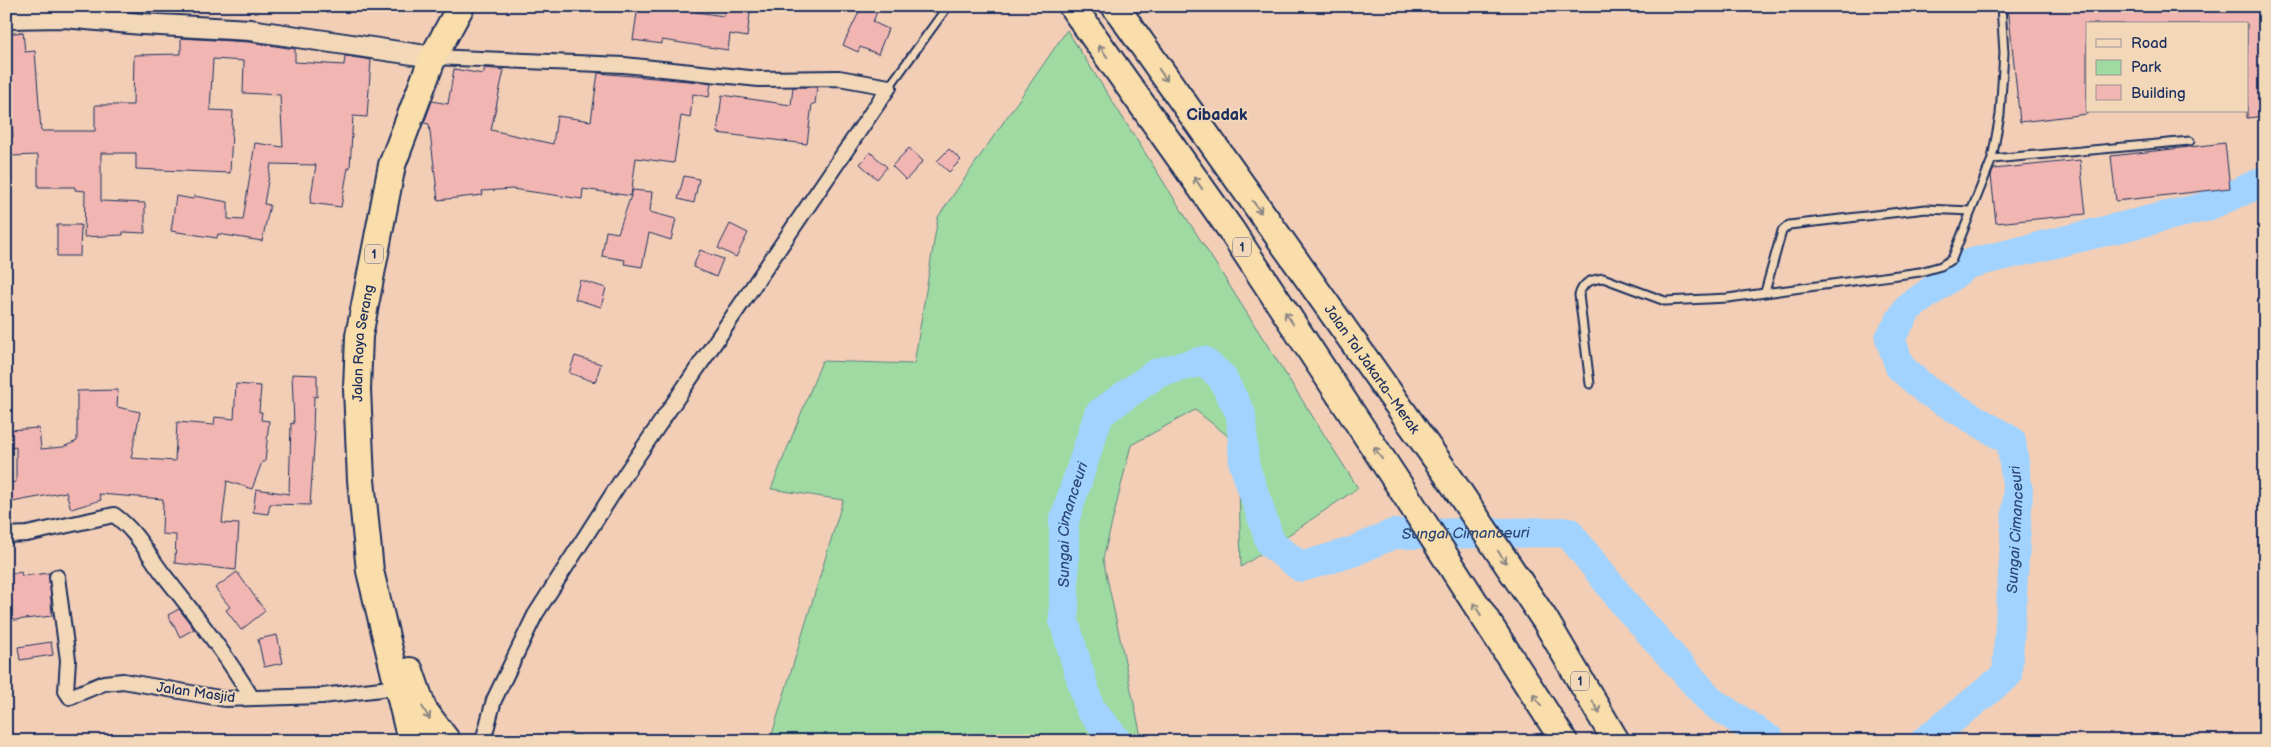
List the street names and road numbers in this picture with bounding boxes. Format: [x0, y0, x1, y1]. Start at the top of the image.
road number: 1 [1233, 238, 1251, 256]
road number: 1 [365, 244, 383, 264]
street label: Jalan Raya Serang [349, 283, 378, 402]
street label: Jalan Tol Jakarta–Merak [1320, 302, 1423, 437]
road number: 1 [1571, 671, 1589, 690]
street label: Jalan Masjid [156, 679, 236, 706]

